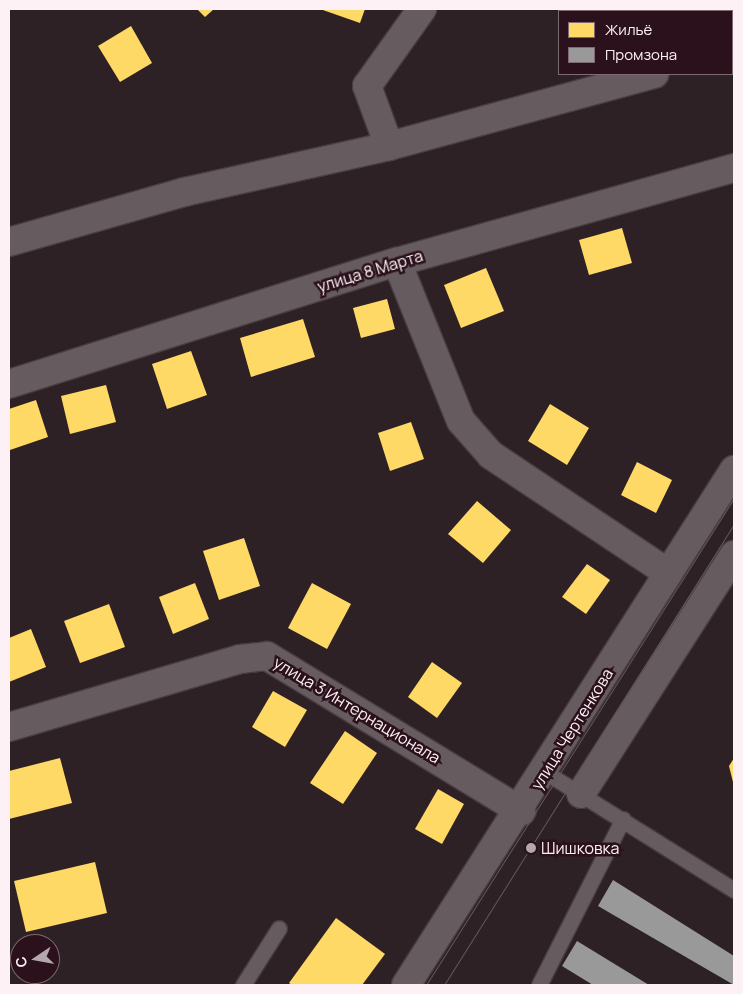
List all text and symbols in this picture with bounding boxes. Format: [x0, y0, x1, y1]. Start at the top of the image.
legend [558, 10, 733, 75]
text: Жильё [605, 19, 652, 40]
text: Промзона [605, 44, 677, 65]
street label: улица 8 Марта [315, 246, 425, 296]
street label: улица 3 Интернационала [270, 653, 444, 767]
street label: улица Чертенкова [527, 665, 617, 793]
place label: Шишковка [541, 838, 619, 858]
marker: Шишковка [525, 842, 537, 854]
north arrow [10, 934, 60, 984]
text: С [10, 955, 31, 969]

